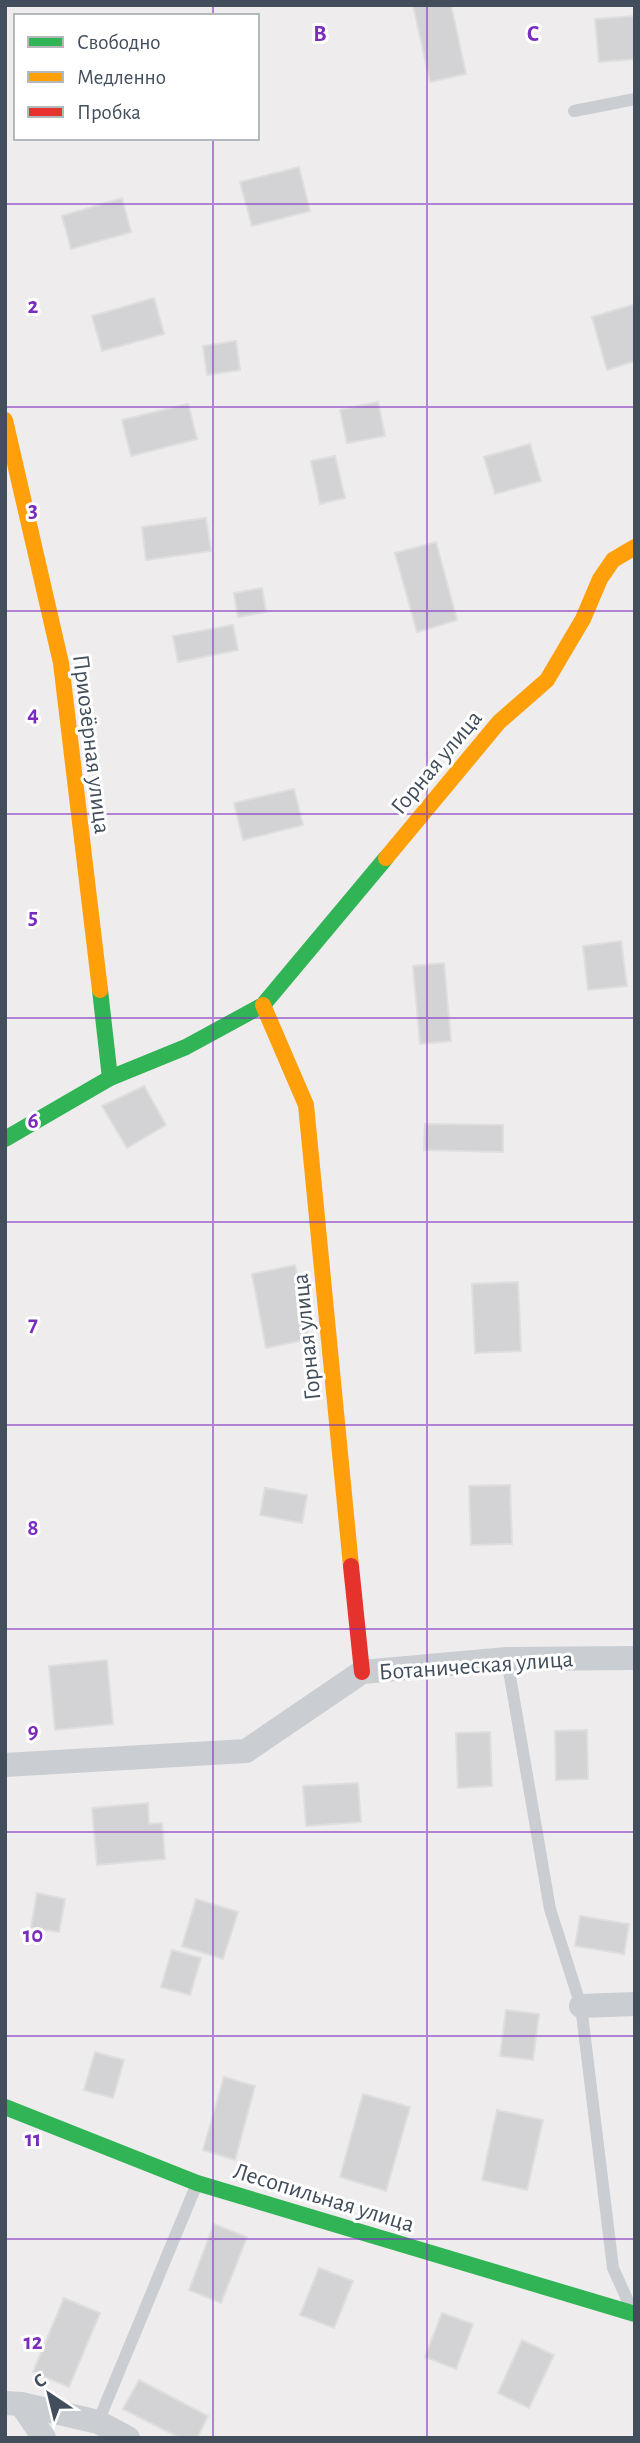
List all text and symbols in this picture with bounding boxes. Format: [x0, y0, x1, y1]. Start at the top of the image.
legend [14, 14, 259, 140]
text: B [313, 23, 327, 46]
text: C [527, 23, 539, 46]
text: Свободно [77, 32, 161, 53]
text: Медленно [77, 67, 166, 88]
text: Пробка [77, 102, 141, 123]
text: 2 [28, 295, 39, 318]
text: 3 [28, 499, 38, 522]
street label: Приозёрная улица [68, 653, 114, 835]
text: 4 [27, 703, 39, 726]
street label: Горная улица [387, 706, 487, 819]
text: 5 [28, 906, 38, 929]
text: 6 [27, 1110, 39, 1133]
street label: Горная улица [288, 1272, 326, 1402]
text: 7 [28, 1313, 38, 1336]
text: 8 [27, 1517, 39, 1540]
street label: Ботаническая улица [378, 1647, 574, 1685]
text: 9 [27, 1720, 39, 1743]
text: 10 [23, 1924, 43, 1947]
text: 11 [25, 2128, 41, 2151]
street label: Лесопильная улица [230, 2159, 417, 2237]
text: 12 [23, 2331, 43, 2354]
north arrow [14, 2359, 84, 2429]
text: С [30, 2371, 50, 2392]

